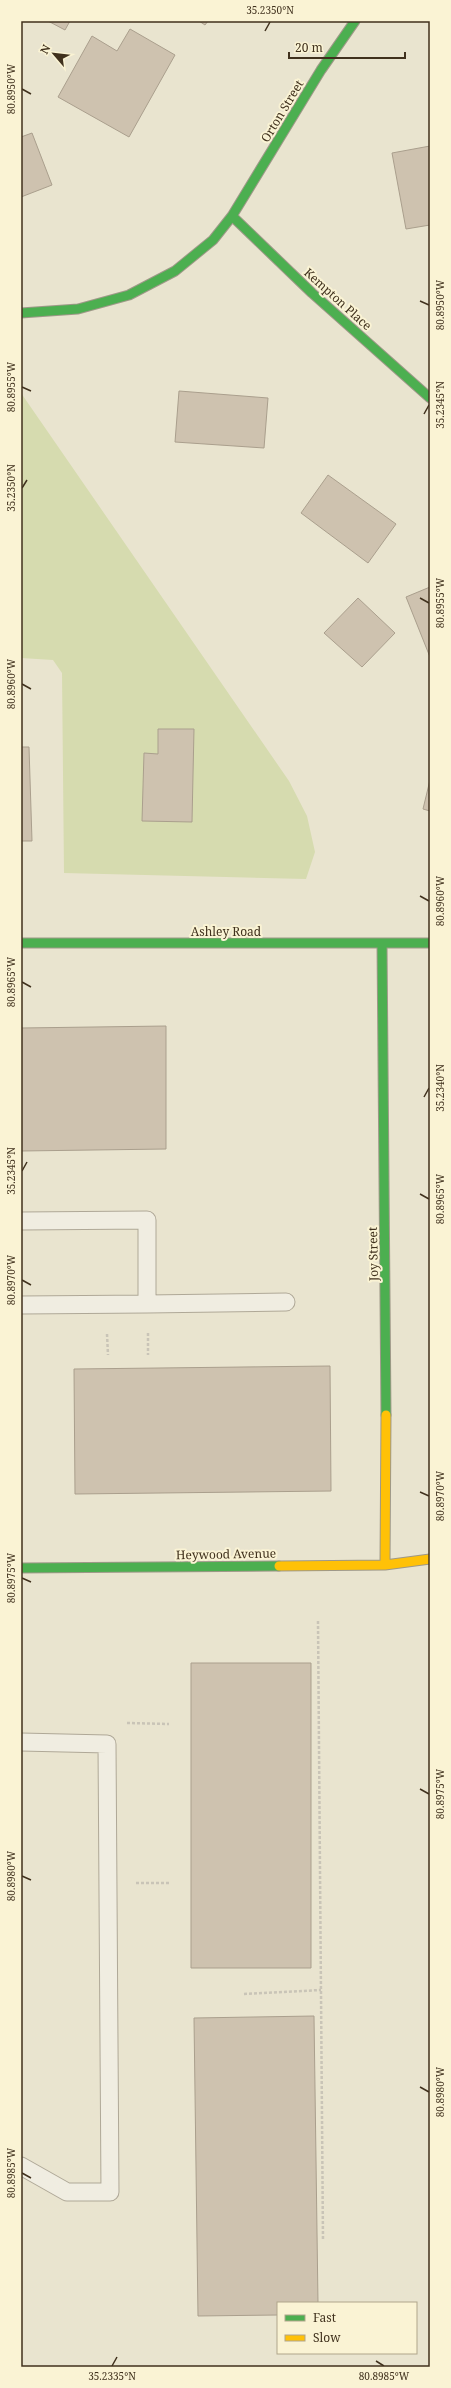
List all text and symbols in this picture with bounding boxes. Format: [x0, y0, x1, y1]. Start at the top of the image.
text: 35.2350°N [246, 3, 294, 17]
north arrow [34, 34, 74, 74]
scale bar [289, 34, 405, 60]
text: 20 m [295, 39, 323, 56]
text: N [36, 41, 54, 56]
text: 80.8950°W [4, 63, 18, 114]
street label: Orton Street [257, 77, 307, 145]
street label: Kempton Place [301, 264, 375, 334]
text: 80.8950°W [433, 279, 447, 330]
text: 80.8955°W [4, 361, 18, 412]
text: 35.2345°N [433, 381, 447, 429]
text: 35.2350°N [4, 464, 18, 512]
text: 80.8955°W [433, 577, 447, 628]
text: 80.8960°W [4, 658, 18, 709]
text: 80.8960°W [433, 875, 447, 926]
street label: Ashley Road [191, 923, 262, 940]
text: 80.8965°W [4, 956, 18, 1007]
text: 35.2340°N [433, 1064, 447, 1112]
text: 35.2345°N [4, 1147, 18, 1195]
text: 80.8965°W [433, 1173, 447, 1224]
street label: Joy Street [364, 1227, 382, 1282]
text: 80.8970°W [4, 1254, 18, 1305]
text: 80.8970°W [433, 1470, 447, 1521]
street label: Heywood Avenue [176, 1545, 276, 1563]
text: 80.8975°W [4, 1552, 18, 1603]
text: 80.8975°W [433, 1768, 447, 1819]
text: 80.8980°W [4, 1850, 18, 1901]
text: 80.8980°W [433, 2066, 447, 2117]
text: 80.8985°W [4, 2147, 18, 2198]
legend [277, 2302, 417, 2354]
text: Fast [313, 2309, 336, 2326]
text: Slow [313, 2329, 341, 2346]
text: 35.2335°N [88, 2369, 136, 2383]
text: 80.8985°W [359, 2369, 410, 2383]

